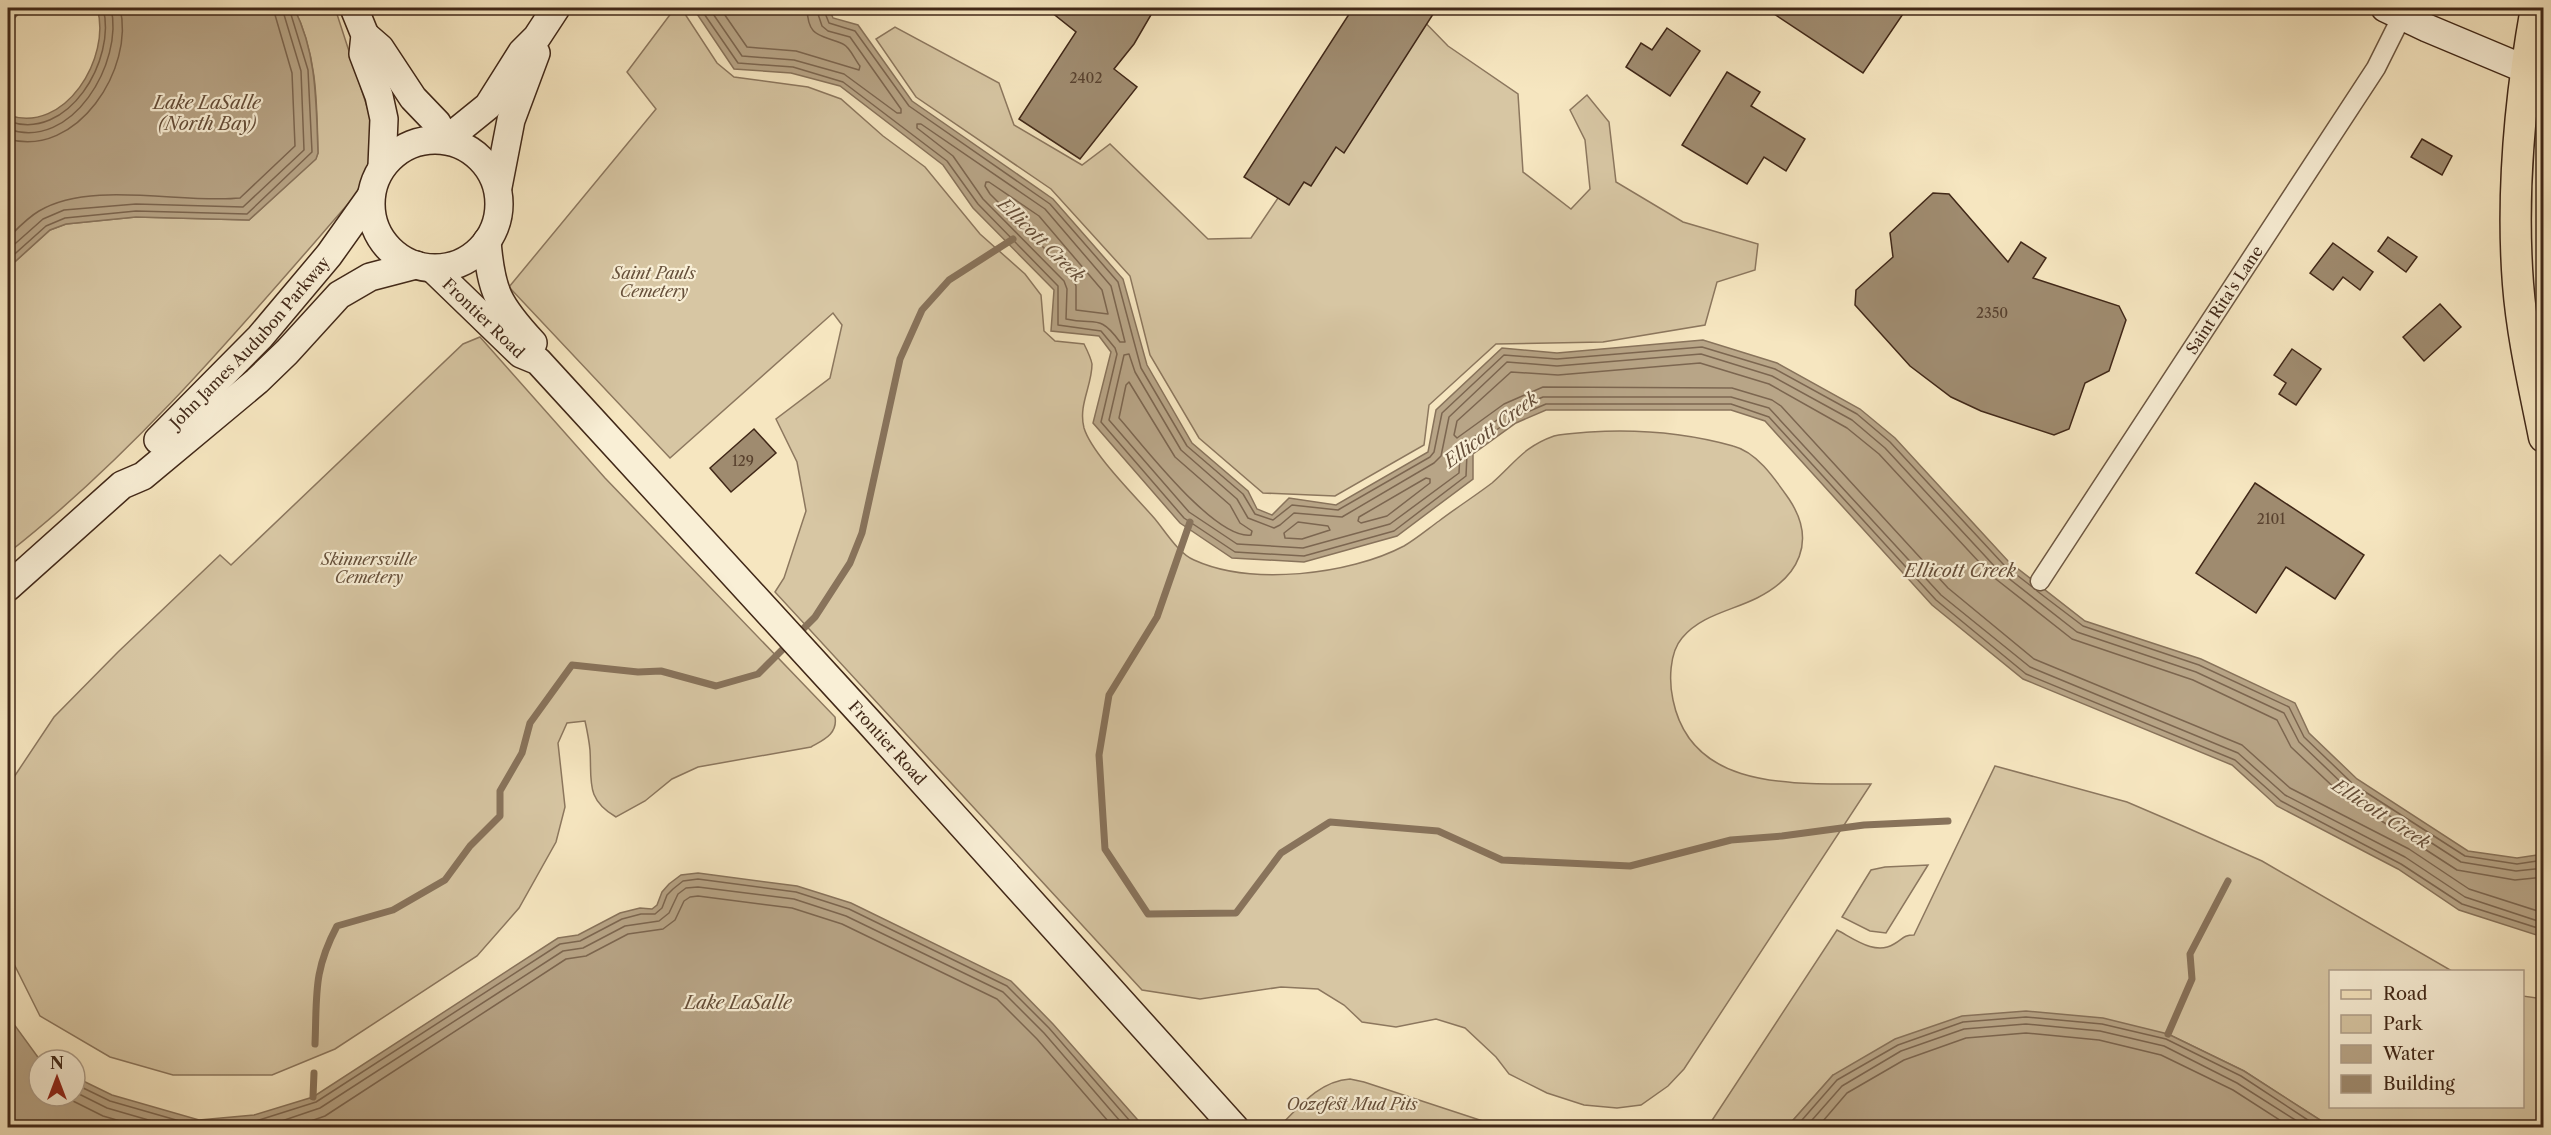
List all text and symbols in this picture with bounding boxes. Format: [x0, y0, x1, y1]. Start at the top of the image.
house number: 2402 [1069, 69, 1103, 87]
water label: Lake LaSalle (North Bay) [151, 92, 262, 135]
water label: Ellicott Creek [992, 192, 1089, 287]
street label: Saint Rita's Lane [2181, 242, 2267, 358]
street label: John James Audubon Parkway [163, 251, 334, 435]
park label: Saint Pauls Cemetery [611, 263, 696, 301]
street label: Frontier Road [438, 274, 529, 362]
house number: 2350 [1976, 304, 2008, 322]
water label: Ellicott Creek [1438, 387, 1543, 474]
house number: 129 [732, 452, 754, 470]
house number: 2101 [2257, 510, 2285, 528]
park label: Skinnersville Cemetery [320, 549, 418, 587]
water label: Ellicott Creek [1902, 560, 2017, 582]
street label: Frontier Road [844, 697, 931, 789]
water label: Ellicott Creek [2326, 773, 2435, 854]
legend [2329, 970, 2524, 1108]
text: Road [2383, 983, 2428, 1005]
water label: Lake LaSalle [682, 992, 793, 1014]
text: Park [2383, 1013, 2424, 1035]
text: Water [2382, 1043, 2435, 1065]
north arrow [27, 1048, 87, 1108]
text: N [50, 1053, 64, 1073]
text: Building [2383, 1073, 2455, 1095]
park label: Oozefest Mud Pits [1286, 1094, 1418, 1114]

